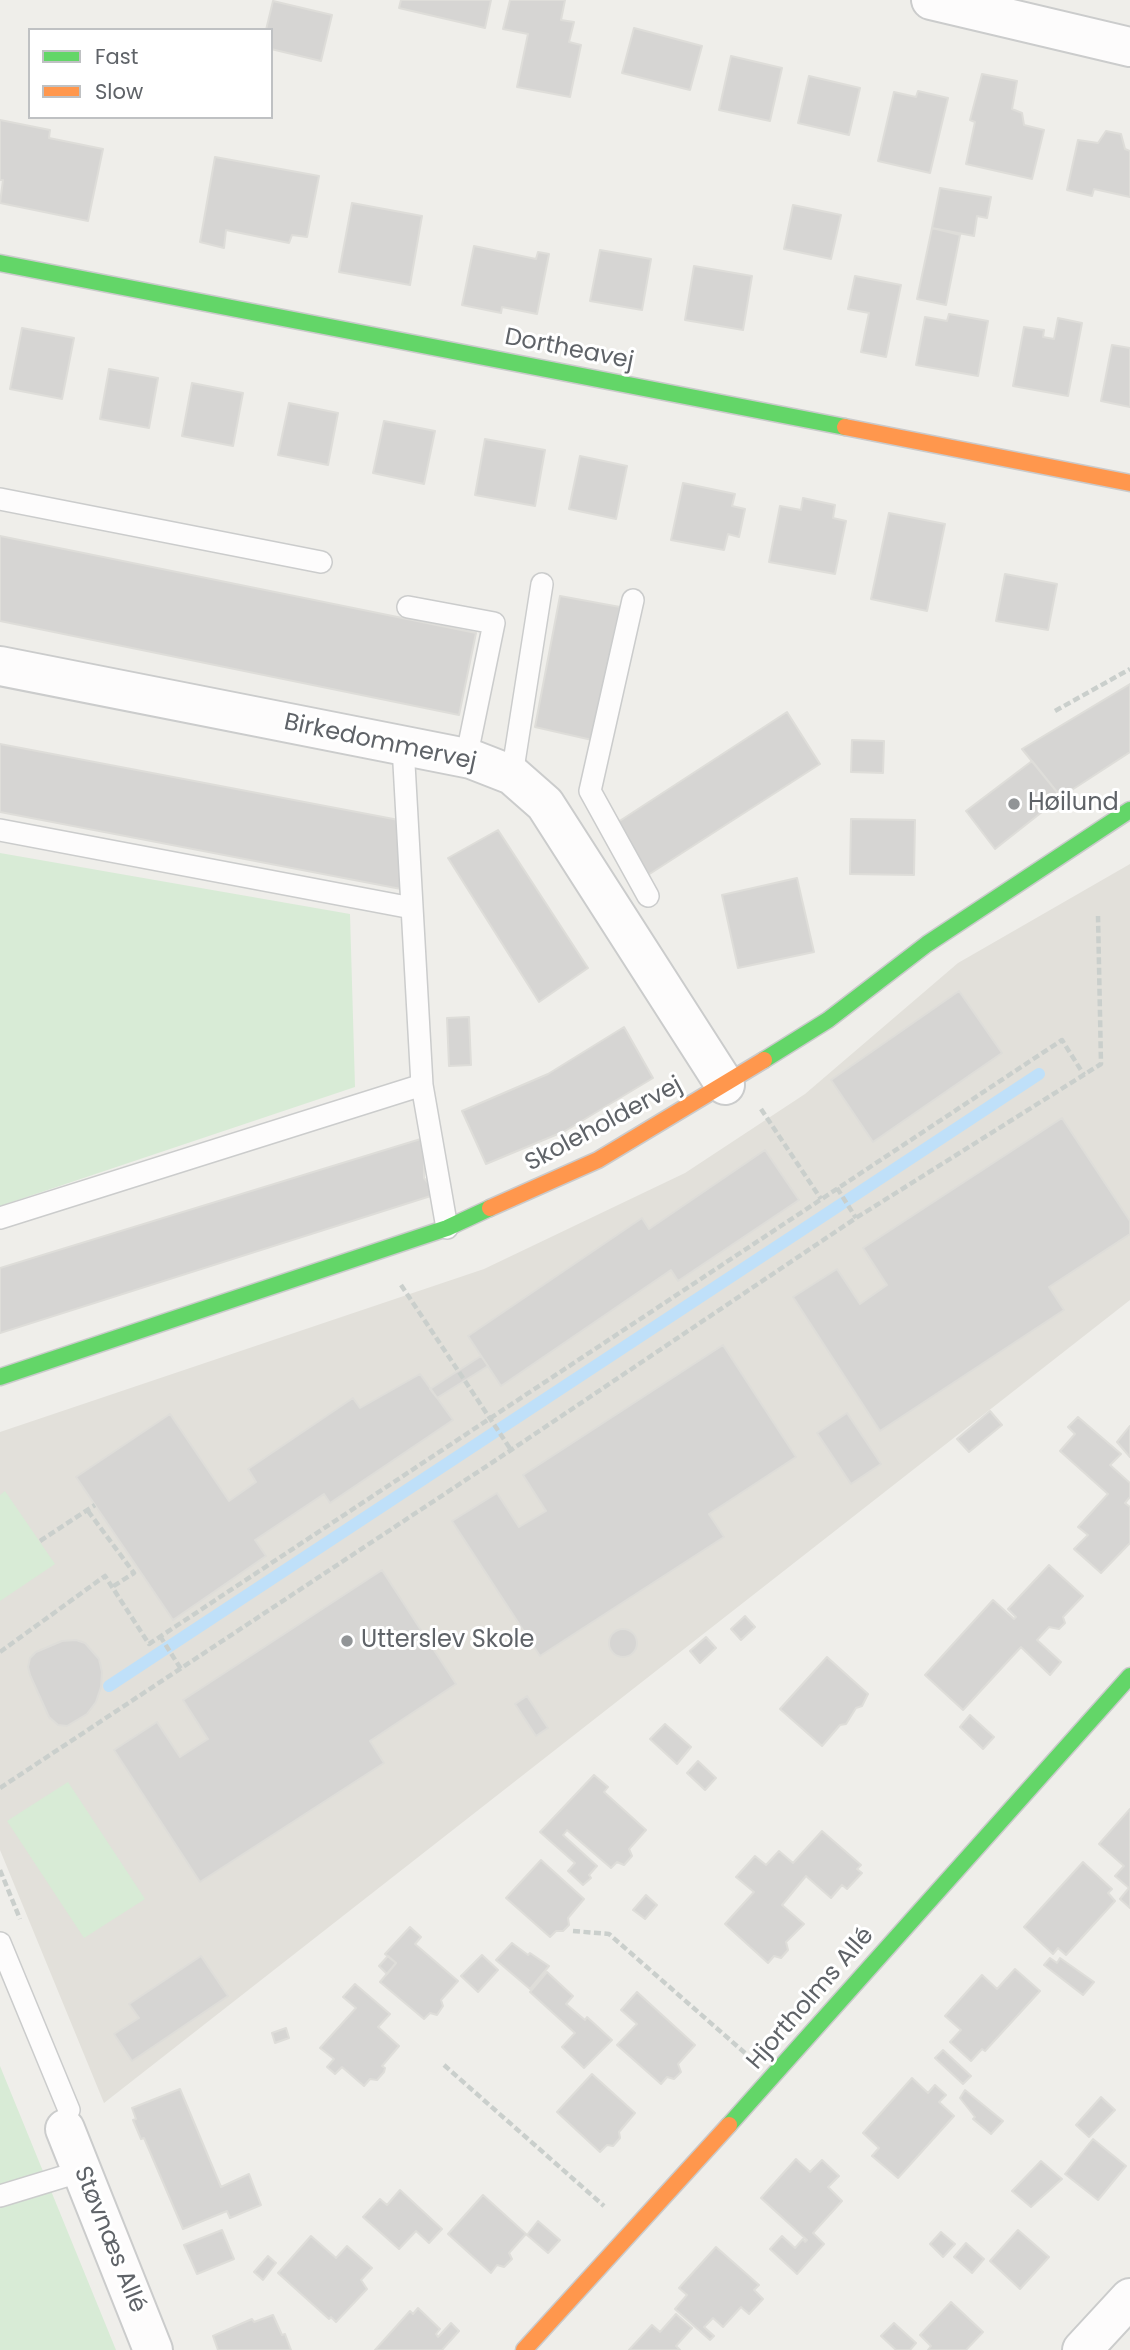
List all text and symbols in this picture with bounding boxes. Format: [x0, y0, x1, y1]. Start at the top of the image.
legend [28, 28, 273, 119]
text: Fast [95, 42, 138, 71]
text: Slow [95, 77, 143, 106]
street label: Dortheavej [502, 323, 636, 377]
street label: Birkedommervej [281, 709, 479, 777]
place label: Høilund [1028, 790, 1119, 818]
marker: Høilund [1006, 796, 1022, 812]
street label: Skoleholdervej [521, 1072, 687, 1178]
place label: Utterslev Skole [361, 1627, 534, 1655]
marker: Utterslev Skole [339, 1633, 355, 1649]
street label: Hjortholms Allé [741, 1922, 881, 2076]
street label: Støvnæs Allé [67, 2163, 151, 2317]

